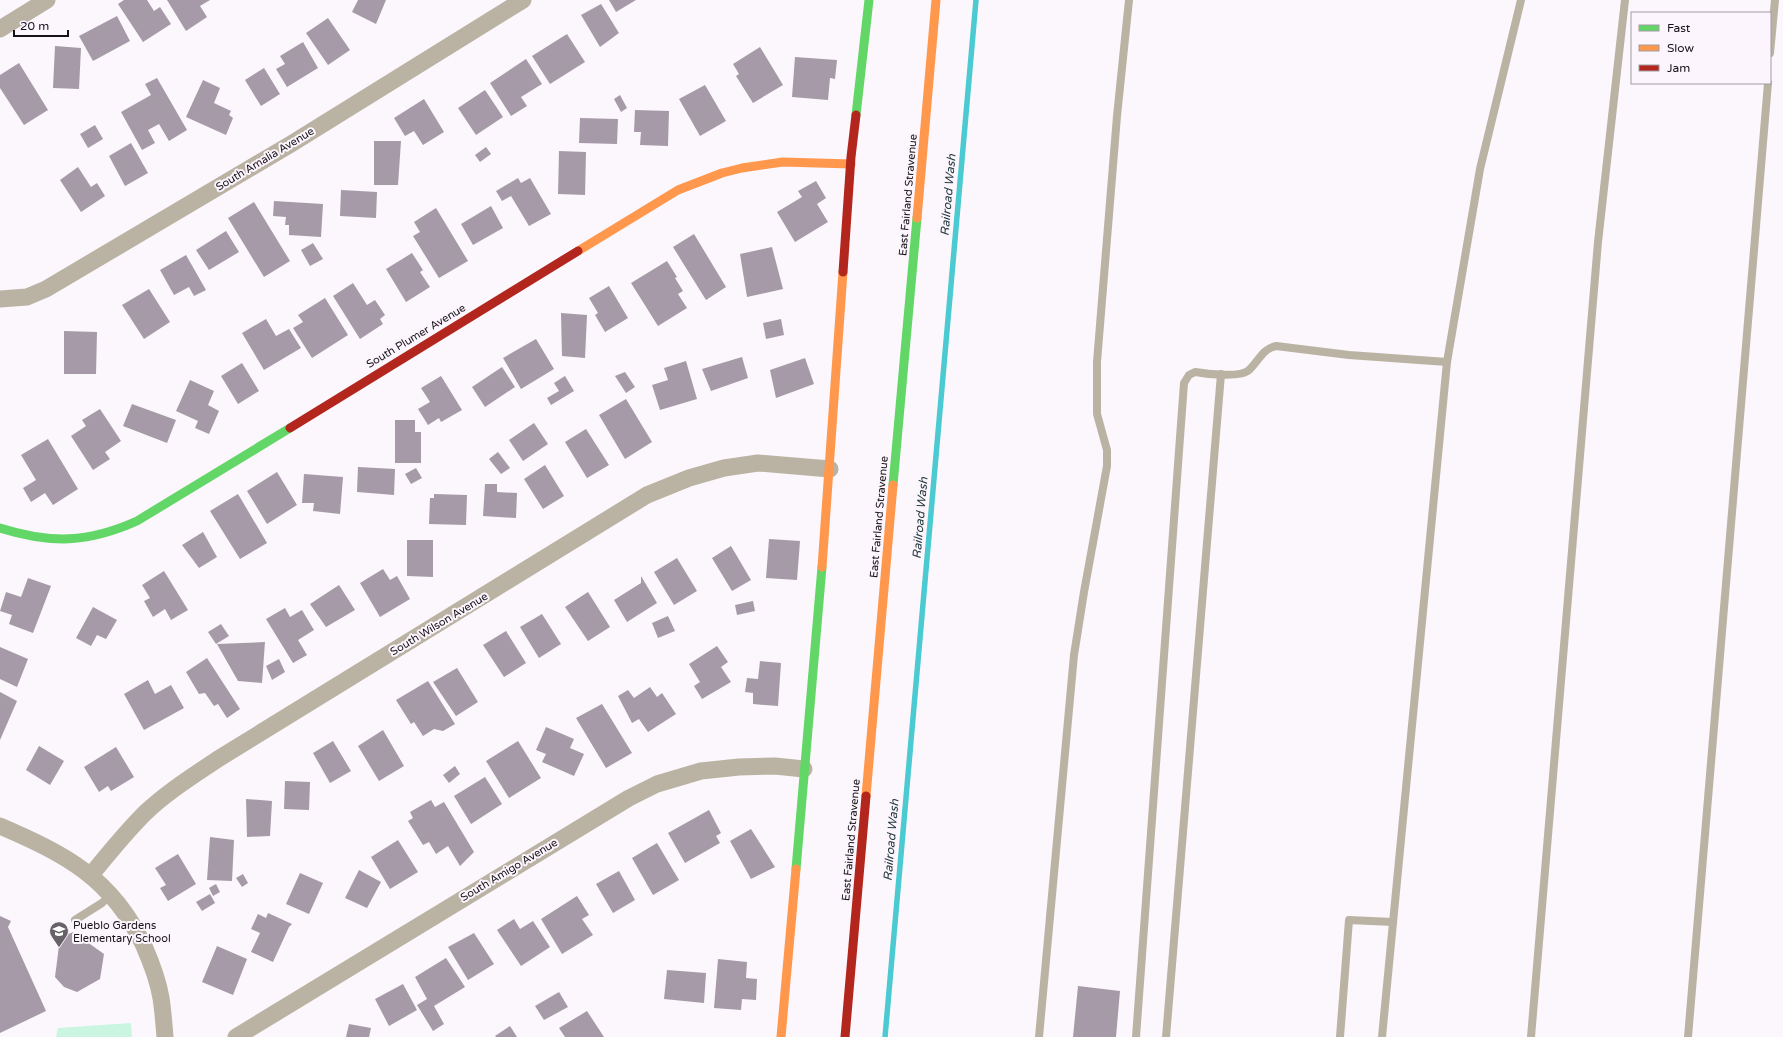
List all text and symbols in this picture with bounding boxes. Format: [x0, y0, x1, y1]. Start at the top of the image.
scale bar [14, 12, 68, 38]
legend [1631, 12, 1771, 84]
text: 20 m [20, 19, 49, 33]
text: Fast [1667, 21, 1691, 35]
text: Slow [1667, 41, 1694, 55]
text: Jam [1667, 61, 1690, 75]
street label: South Amalia Avenue [214, 125, 316, 193]
street label: East Fairland Stravenue [896, 133, 920, 257]
water label: Railroad Wash [937, 153, 959, 236]
street label: South Plumer Avenue [364, 301, 468, 371]
street label: East Fairland Stravenue [867, 455, 891, 579]
water label: Railroad Wash [909, 476, 931, 559]
street label: South Wilson Avenue [388, 590, 490, 658]
street label: East Fairland Stravenue [839, 778, 863, 902]
water label: Railroad Wash [880, 798, 902, 881]
street label: South Amigo Avenue [458, 836, 560, 904]
place label: Pueblo Gardens Elementary School [73, 919, 171, 945]
school or university icon: Pueblo Gardens Elementary School [48, 920, 70, 948]

